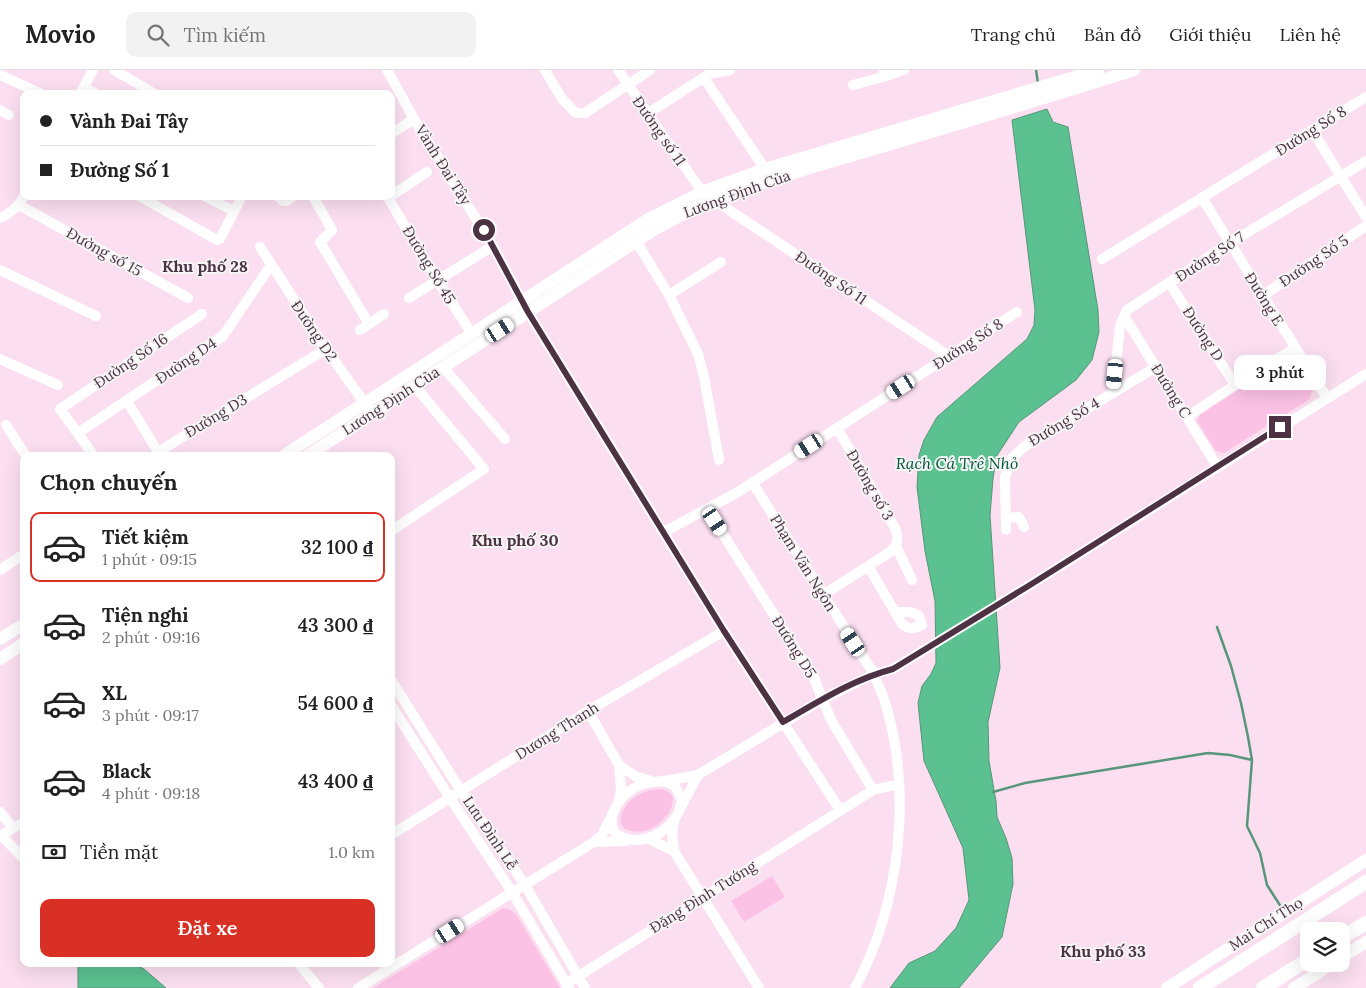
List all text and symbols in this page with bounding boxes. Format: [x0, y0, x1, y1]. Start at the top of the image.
search box [126, 12, 476, 57]
text: Movio [25, 19, 96, 50]
icon: search [144, 21, 172, 49]
text: Tìm kiếm [184, 23, 266, 47]
text: Trang chủ [971, 23, 1056, 46]
text: Bản đồ [1084, 23, 1141, 46]
text: Giới thiệu [1169, 23, 1252, 46]
text: Liên hệ [1280, 23, 1341, 46]
street label: Đường số 11 [628, 92, 690, 169]
street label: Đường Số 8 [1272, 101, 1350, 160]
text: Vành Đai Tây [70, 109, 188, 133]
street label: Vành Đai Tây [411, 120, 476, 208]
text: Đường Số 1 [70, 158, 169, 182]
street label: Lương Định Của [681, 165, 793, 222]
route start [473, 219, 495, 241]
street label: Đường Số 45 [399, 222, 460, 307]
street label: Đường số 15 [63, 223, 145, 280]
street label: Đường Số 7 [1172, 227, 1248, 286]
street label: Đường Số 5 [1275, 230, 1352, 291]
street label: Đường Số 11 [792, 247, 871, 309]
district label: Khu phố 28 [162, 256, 248, 276]
street label: Đường E [1241, 268, 1288, 329]
street label: Đường D2 [287, 297, 342, 365]
street label: Đường D [1179, 303, 1228, 365]
street label: Đường Số 8 [929, 314, 1006, 373]
car [483, 316, 516, 344]
street label: Đường Số 16 [90, 329, 172, 392]
street label: Đường D4 [152, 333, 220, 388]
callout: 3 phút [1234, 354, 1326, 390]
car [1105, 358, 1124, 390]
street label: Đường C [1147, 360, 1196, 422]
street label: Lương Định Của [338, 362, 443, 439]
text: 3 phút [1256, 362, 1304, 382]
car [884, 373, 917, 401]
street label: Đường D3 [181, 389, 251, 442]
street label: Đường Số 4 [1025, 393, 1103, 450]
route end [1269, 416, 1291, 438]
car [792, 432, 825, 460]
street label: Đường số 3 [843, 446, 898, 523]
water label: Rạch Cá Trê Nhỏ [896, 453, 1018, 473]
text: Chọn chuyến [40, 468, 177, 496]
car [700, 504, 729, 538]
street label: Phạm Văn Ngôn [766, 511, 841, 615]
icon: car [42, 525, 87, 570]
text: Tiết kiệm [102, 525, 189, 549]
district label: Khu phố 30 [471, 530, 559, 550]
text: 32 100 ₫ [301, 535, 373, 559]
text: 1 phút · 09:15 [102, 549, 197, 569]
icon: car [42, 603, 87, 648]
text: Tiện nghi [102, 603, 188, 627]
street label: Đường D5 [768, 612, 821, 681]
text: 43 300 ₫ [298, 613, 373, 637]
car [838, 625, 867, 659]
text: 2 phút · 09:16 [102, 627, 200, 647]
icon: car [42, 681, 87, 726]
text: XL [102, 681, 127, 705]
text: 54 600 ₫ [298, 691, 373, 715]
street label: Dương Thanh [512, 697, 602, 764]
text: 3 phút · 09:17 [102, 705, 199, 725]
icon: car [42, 759, 87, 804]
text: Black [102, 759, 151, 783]
text: 43 400 ₫ [298, 769, 373, 793]
text: 4 phút · 09:18 [102, 783, 200, 803]
street label: Lưu Đình Lễ [459, 792, 522, 873]
icon: cash [40, 838, 68, 866]
text: Tiền mặt [80, 840, 158, 864]
text: 1.0 km [328, 842, 375, 862]
street label: Đặng Đình Tướng [646, 856, 760, 937]
street label: Mai Chí Thọ [1225, 892, 1307, 955]
button: Đặt xe [40, 899, 375, 957]
car [433, 917, 466, 945]
map controls [1300, 922, 1350, 972]
button: layers [1300, 922, 1350, 972]
district label: Khu phố 33 [1060, 941, 1146, 961]

